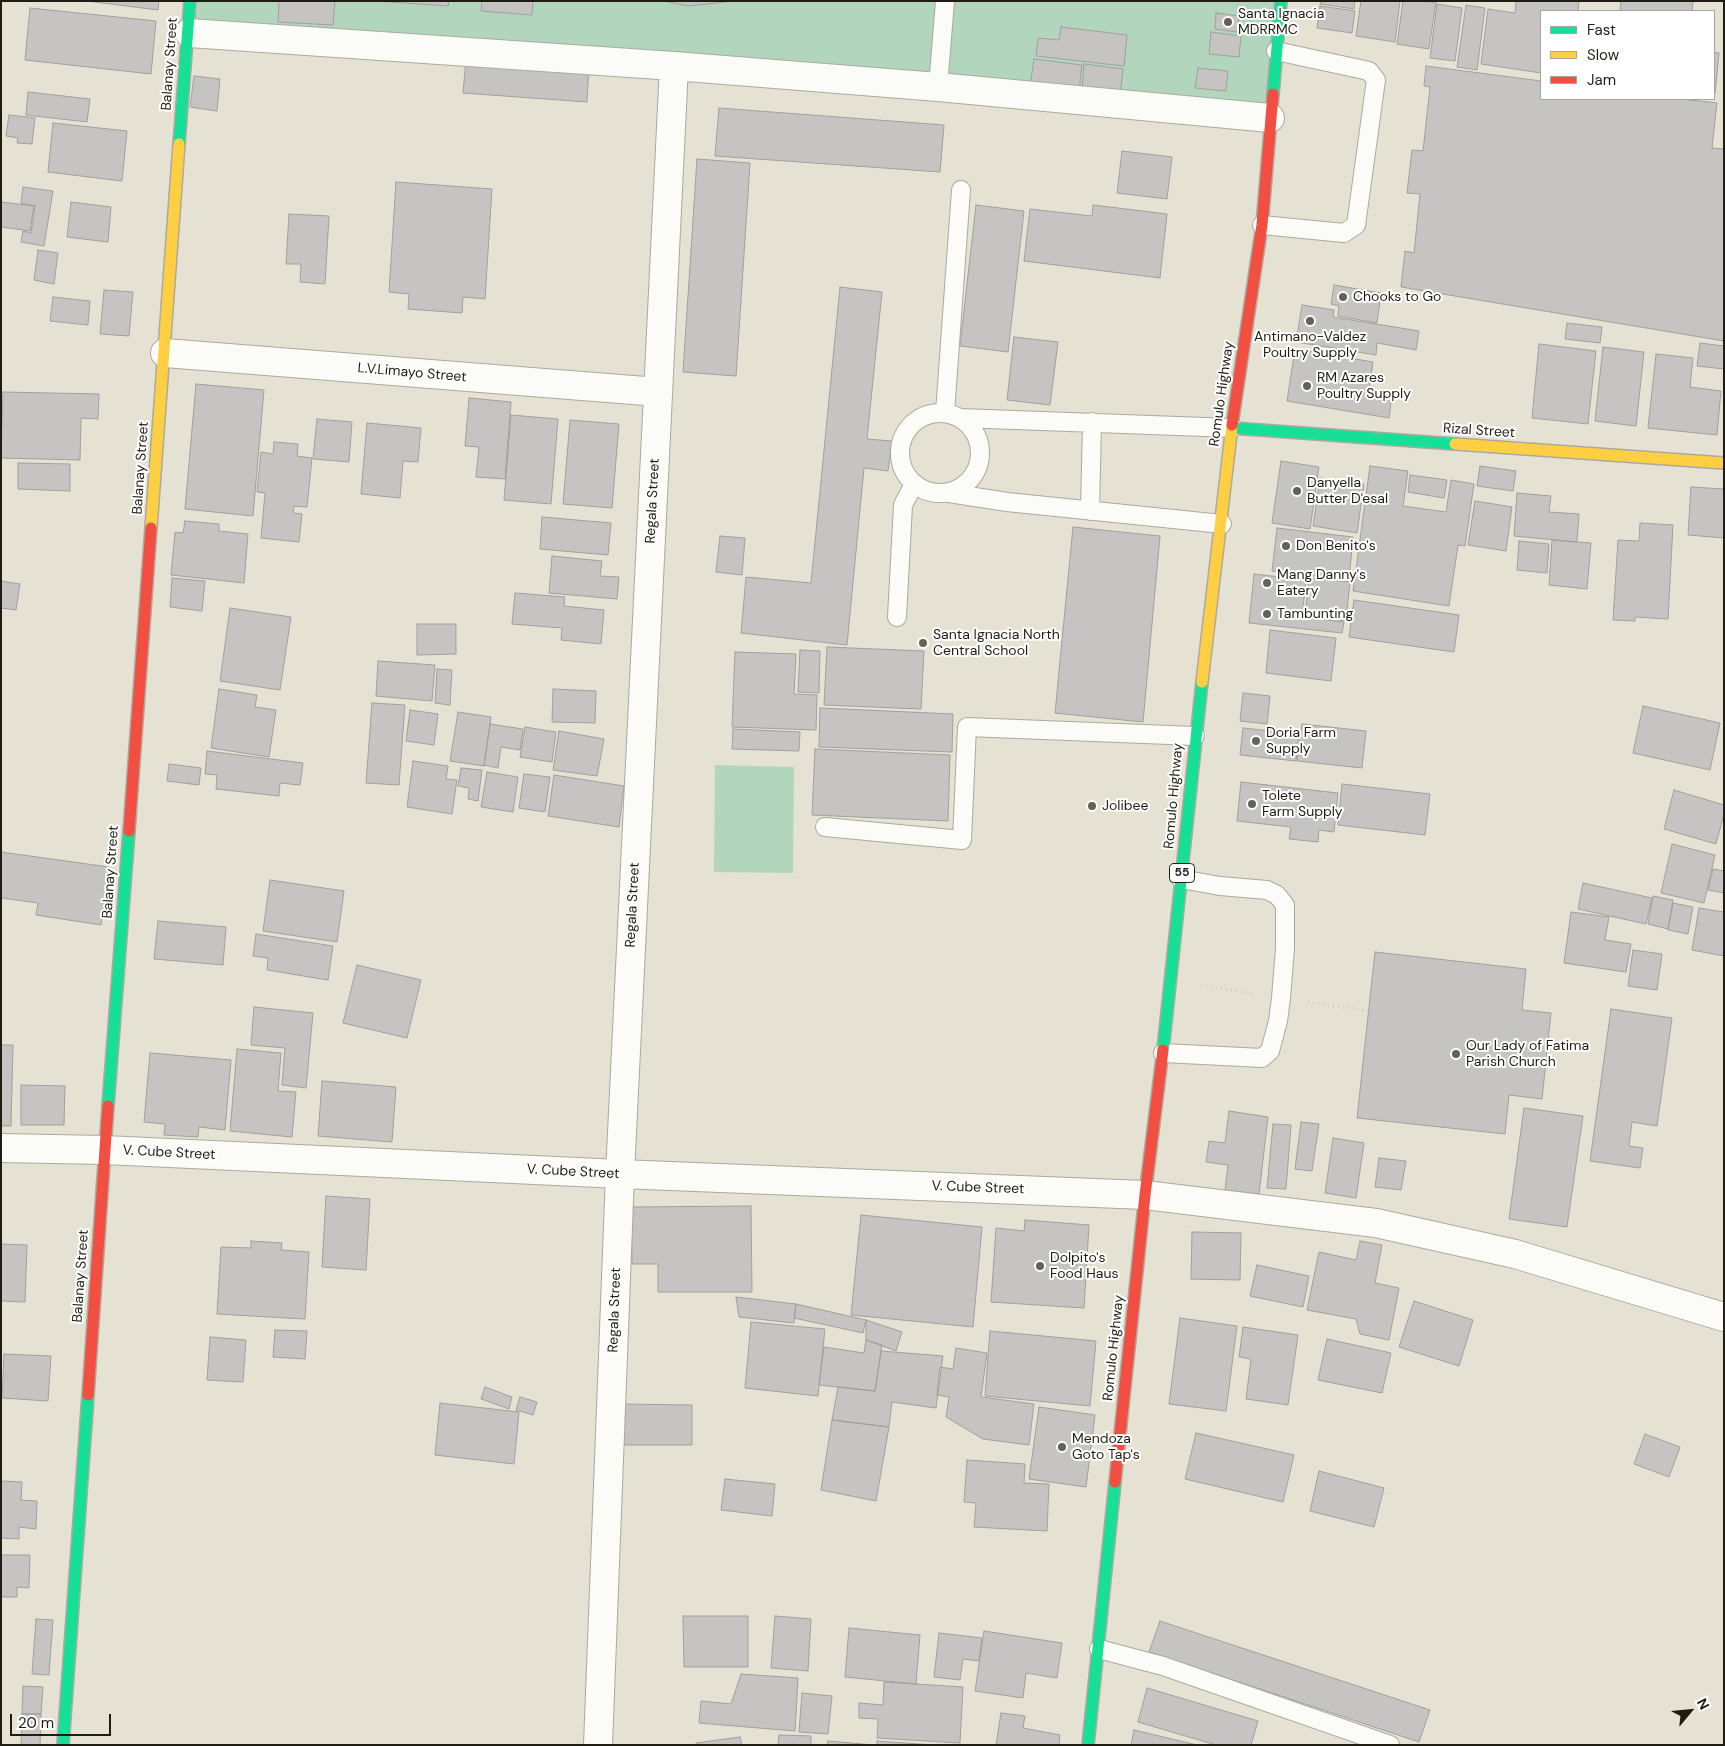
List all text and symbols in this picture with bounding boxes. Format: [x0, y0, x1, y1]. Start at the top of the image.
place label: Santa Ignacia MDRRMC [1238, 6, 1324, 38]
legend [1540, 10, 1715, 100]
marker: Santa Ignacia MDRRMC [1222, 16, 1234, 28]
street label: Balanay Street [158, 17, 182, 111]
text: Fast [1587, 20, 1616, 40]
text: Slow [1587, 45, 1619, 65]
text: Jam [1587, 70, 1616, 90]
place label: Chooks to Go [1353, 289, 1441, 305]
marker: Chooks to Go [1337, 291, 1349, 303]
marker: Antimano-Valdez Poultry Supply [1304, 315, 1316, 327]
place label: Antimano-Valdez Poultry Supply [1254, 329, 1366, 362]
street label: Romulo Highway [1206, 340, 1238, 448]
street label: L.V.Limayo Street [357, 360, 467, 386]
place label: RM Azares Poultry Supply [1317, 370, 1411, 402]
marker: RM Azares Poultry Supply [1301, 380, 1313, 392]
street label: Rizal Street [1442, 420, 1516, 442]
street label: Balanay Street [129, 421, 153, 515]
street label: Regala Street [642, 458, 664, 544]
place label: Danyella Butter D'esal [1307, 475, 1388, 508]
marker: Danyella Butter D'esal [1291, 485, 1303, 497]
place label: Don Benito's [1296, 538, 1376, 554]
marker: Don Benito's [1280, 540, 1292, 552]
place label: Mang Danny's Eatery [1277, 567, 1366, 600]
marker: Mang Danny's Eatery [1261, 577, 1273, 589]
place label: Tambunting [1277, 606, 1353, 622]
marker: Tambunting [1261, 608, 1273, 620]
place label: Santa Ignacia North Central School [933, 627, 1060, 660]
marker: Santa Ignacia North Central School [917, 637, 929, 649]
place label: Doria Farm Supply [1266, 725, 1336, 758]
marker: Doria Farm Supply [1250, 735, 1262, 747]
street label: Romulo Highway [1161, 742, 1187, 850]
place label: Tolete Farm Supply [1262, 788, 1343, 820]
place label: Jolibee [1102, 798, 1148, 814]
marker: Tolete Farm Supply [1246, 798, 1258, 810]
marker: Jolibee [1086, 800, 1098, 812]
street label: Balanay Street [99, 825, 123, 919]
street label: Regala Street [622, 862, 644, 948]
road number: 55 [1170, 864, 1194, 882]
place label: Our Lady of Fatima Parish Church [1466, 1038, 1589, 1070]
marker: Our Lady of Fatima Parish Church [1450, 1048, 1462, 1060]
street label: V. Cube Street [122, 1142, 216, 1164]
street label: V. Cube Street [526, 1161, 620, 1183]
street label: V. Cube Street [931, 1178, 1025, 1198]
street label: Balanay Street [69, 1229, 93, 1323]
place label: Dolpito's Food Haus [1050, 1250, 1119, 1282]
marker: Dolpito's Food Haus [1034, 1260, 1046, 1272]
street label: Regala Street [605, 1267, 625, 1353]
street label: Romulo Highway [1100, 1294, 1128, 1402]
place label: Mendoza Goto Tap's [1072, 1431, 1140, 1464]
marker: Mendoza Goto Tap's [1056, 1441, 1068, 1453]
north arrow [1665, 1686, 1715, 1736]
text: N [1693, 1695, 1714, 1713]
scale bar [12, 1704, 114, 1736]
text: 20 m [18, 1713, 54, 1733]

